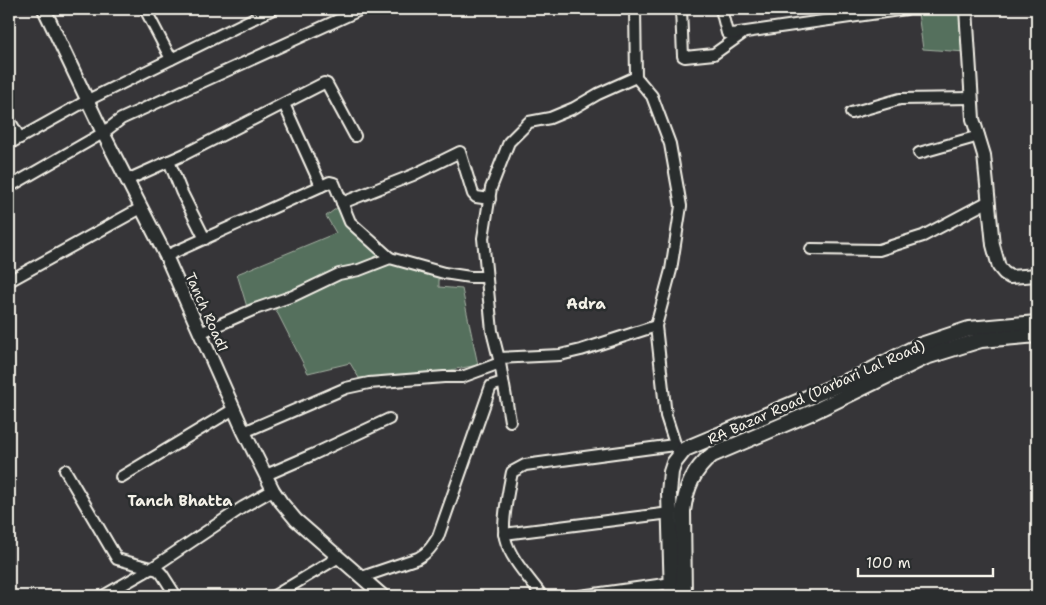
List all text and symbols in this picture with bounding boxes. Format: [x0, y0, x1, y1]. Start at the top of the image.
street label: Tanch Road1 [181, 269, 233, 355]
district label: Adra [566, 294, 606, 314]
street label: RA Bazar Road (Darbari Lal Road) [705, 336, 927, 448]
district label: Tanch Bhatta [128, 491, 233, 511]
scale bar [858, 545, 994, 577]
text: 100 m [866, 553, 911, 573]

